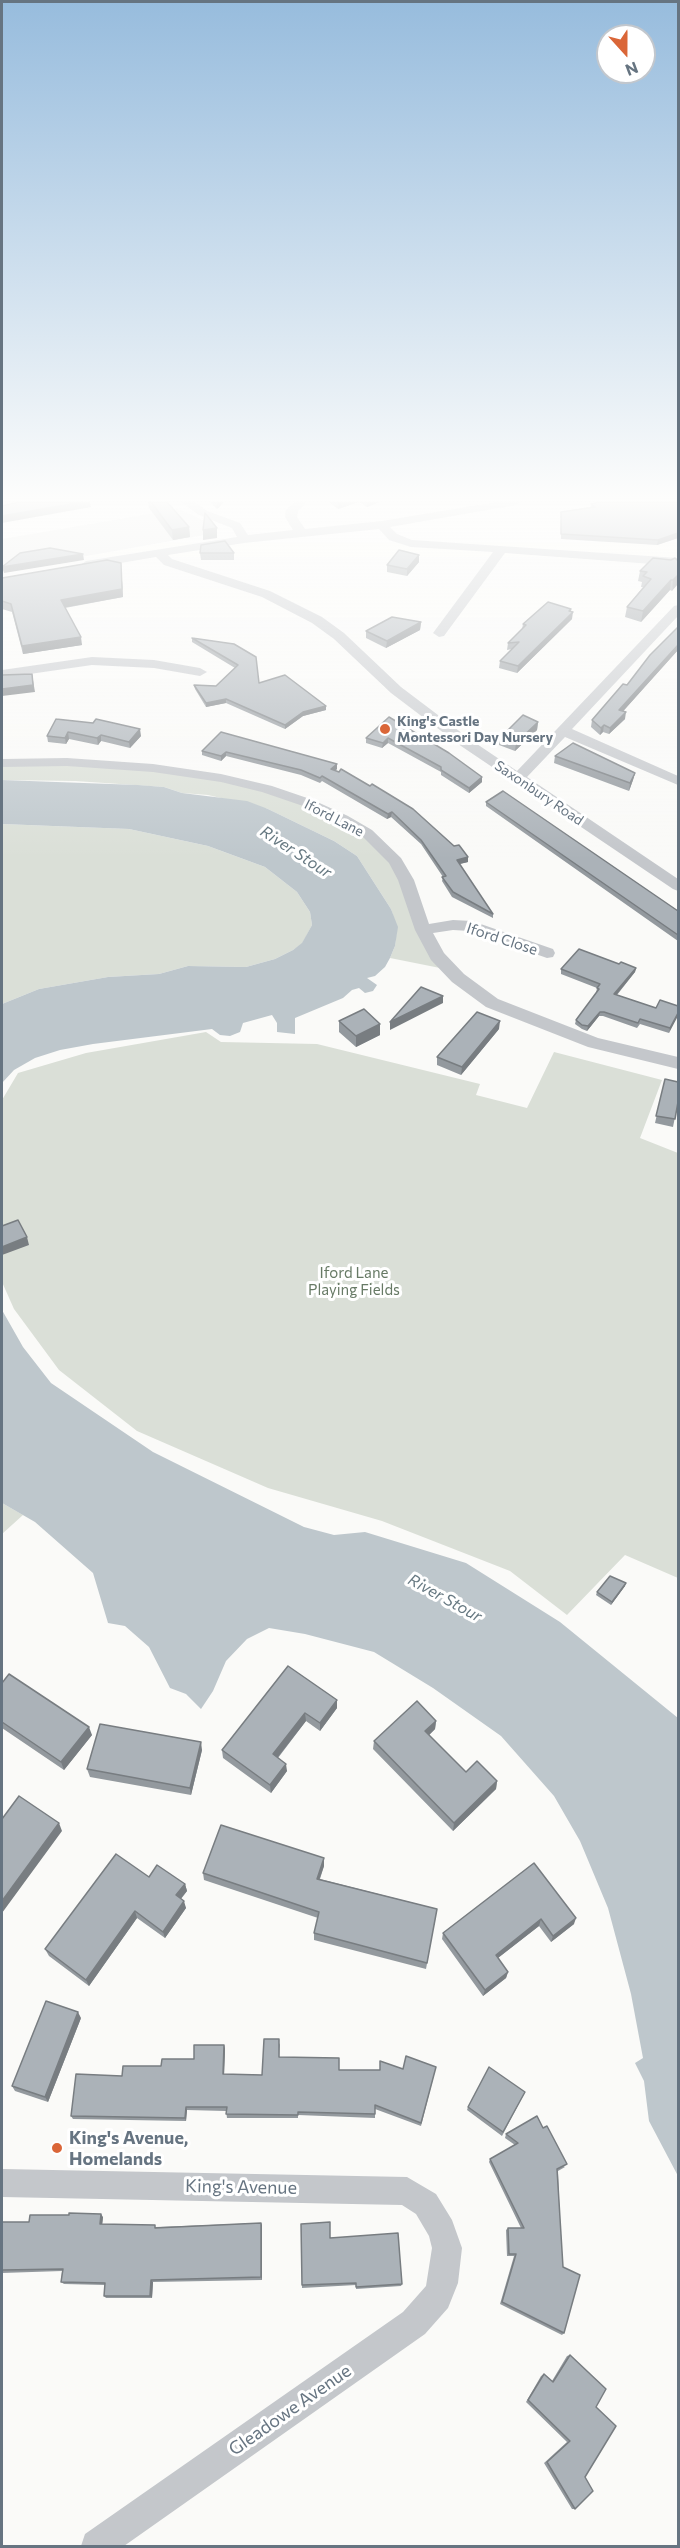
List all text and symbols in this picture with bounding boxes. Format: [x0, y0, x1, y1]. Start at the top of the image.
north arrow [596, 24, 656, 84]
text: N [623, 58, 641, 80]
place label: King's Castle Montessori Day Nursery [397, 713, 553, 746]
marker: King's Castle Montessori Day Nursery [378, 722, 392, 736]
street label: Saxonbury Road [491, 757, 587, 829]
street label: Iford Lane [302, 796, 366, 840]
water label: River Stour [257, 822, 335, 882]
street label: Iford Close [464, 919, 540, 959]
park label: Iford Lane Playing Fields [308, 1264, 400, 1299]
water label: River Stour [405, 1570, 485, 1626]
place label: King's Avenue, Homelands [69, 2127, 188, 2170]
marker: King's Avenue, Homelands [50, 2141, 64, 2155]
street label: King's Avenue [185, 2175, 297, 2199]
street label: Gleadowe Avenue [225, 2360, 355, 2460]

